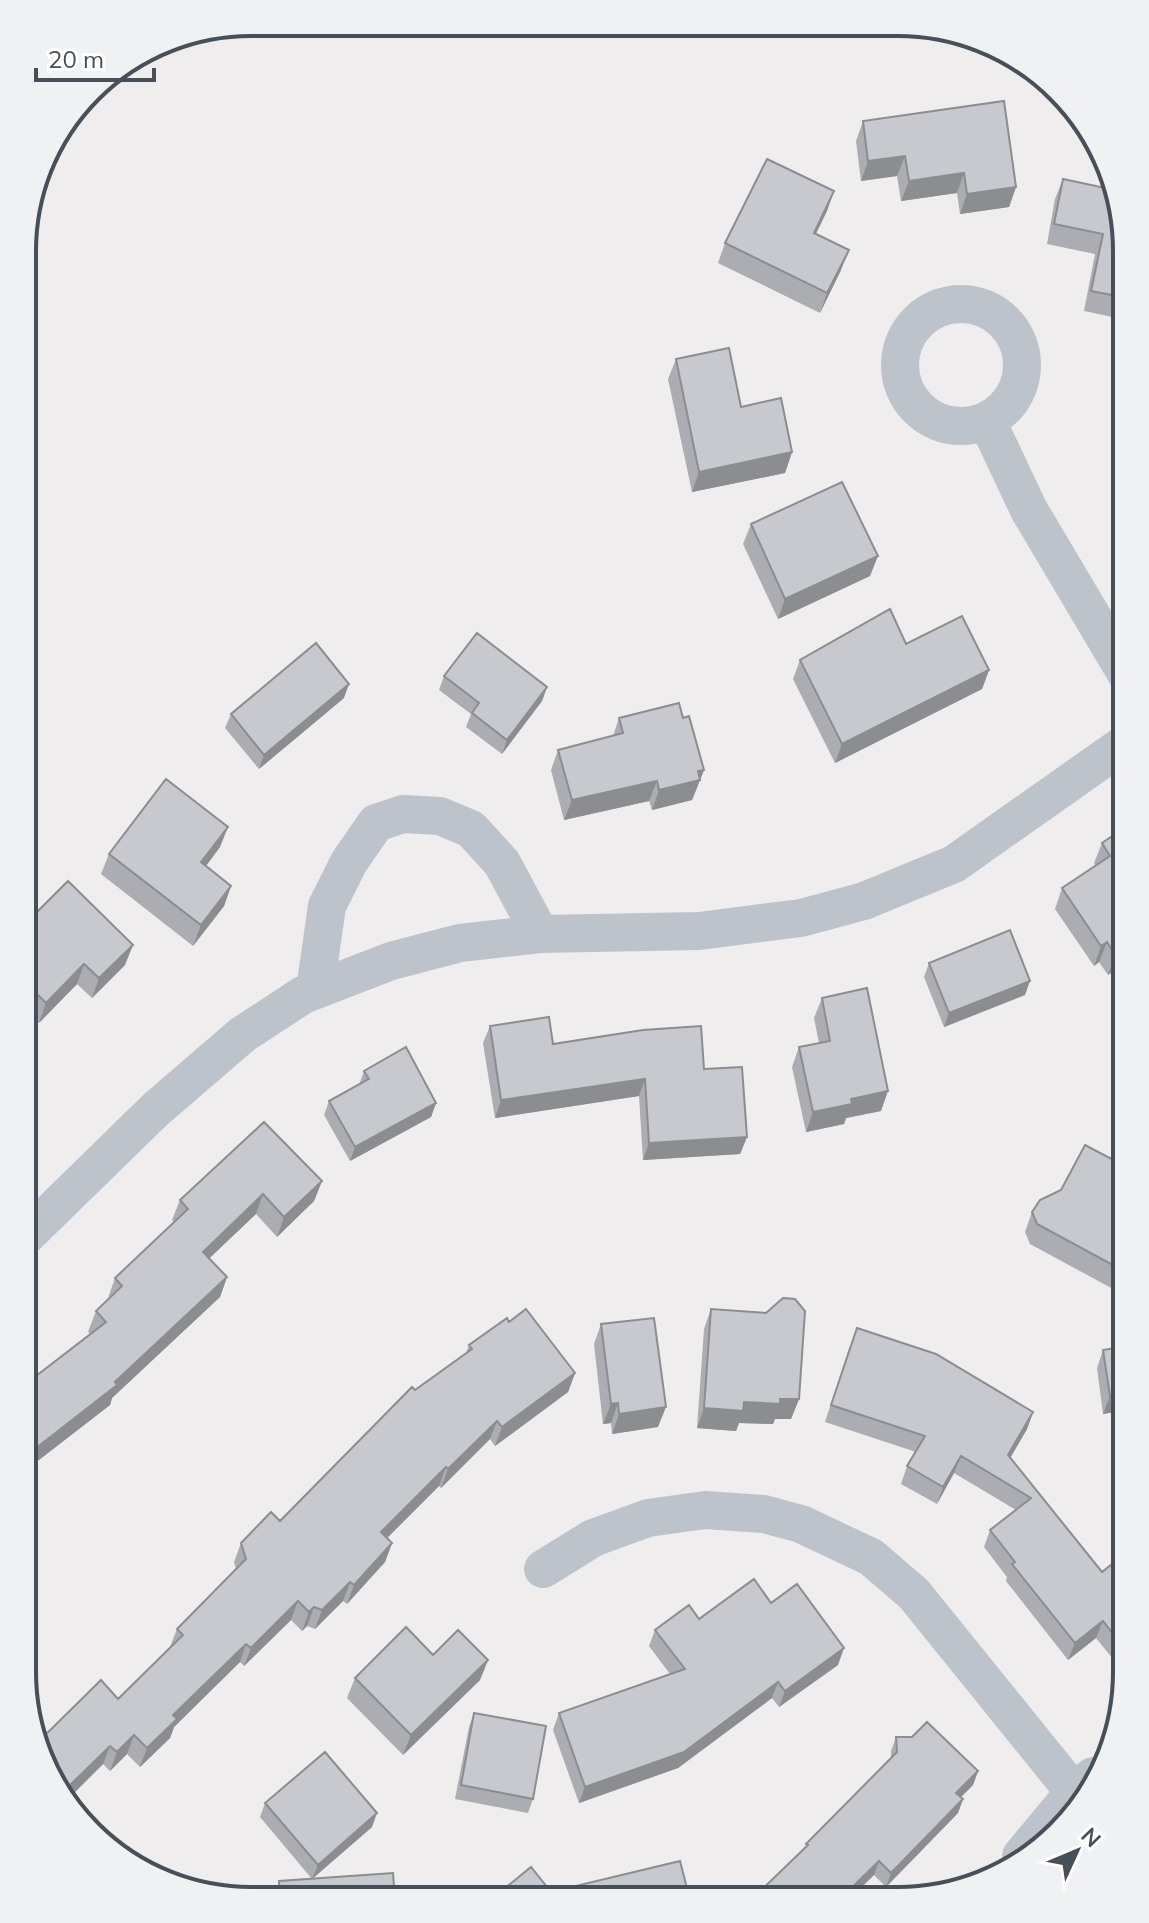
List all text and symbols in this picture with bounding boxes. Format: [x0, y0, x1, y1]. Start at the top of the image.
scale bar [36, 32, 154, 82]
text: 20 m [48, 44, 104, 74]
north arrow [1037, 1811, 1117, 1891]
text: N [1076, 1821, 1107, 1853]

